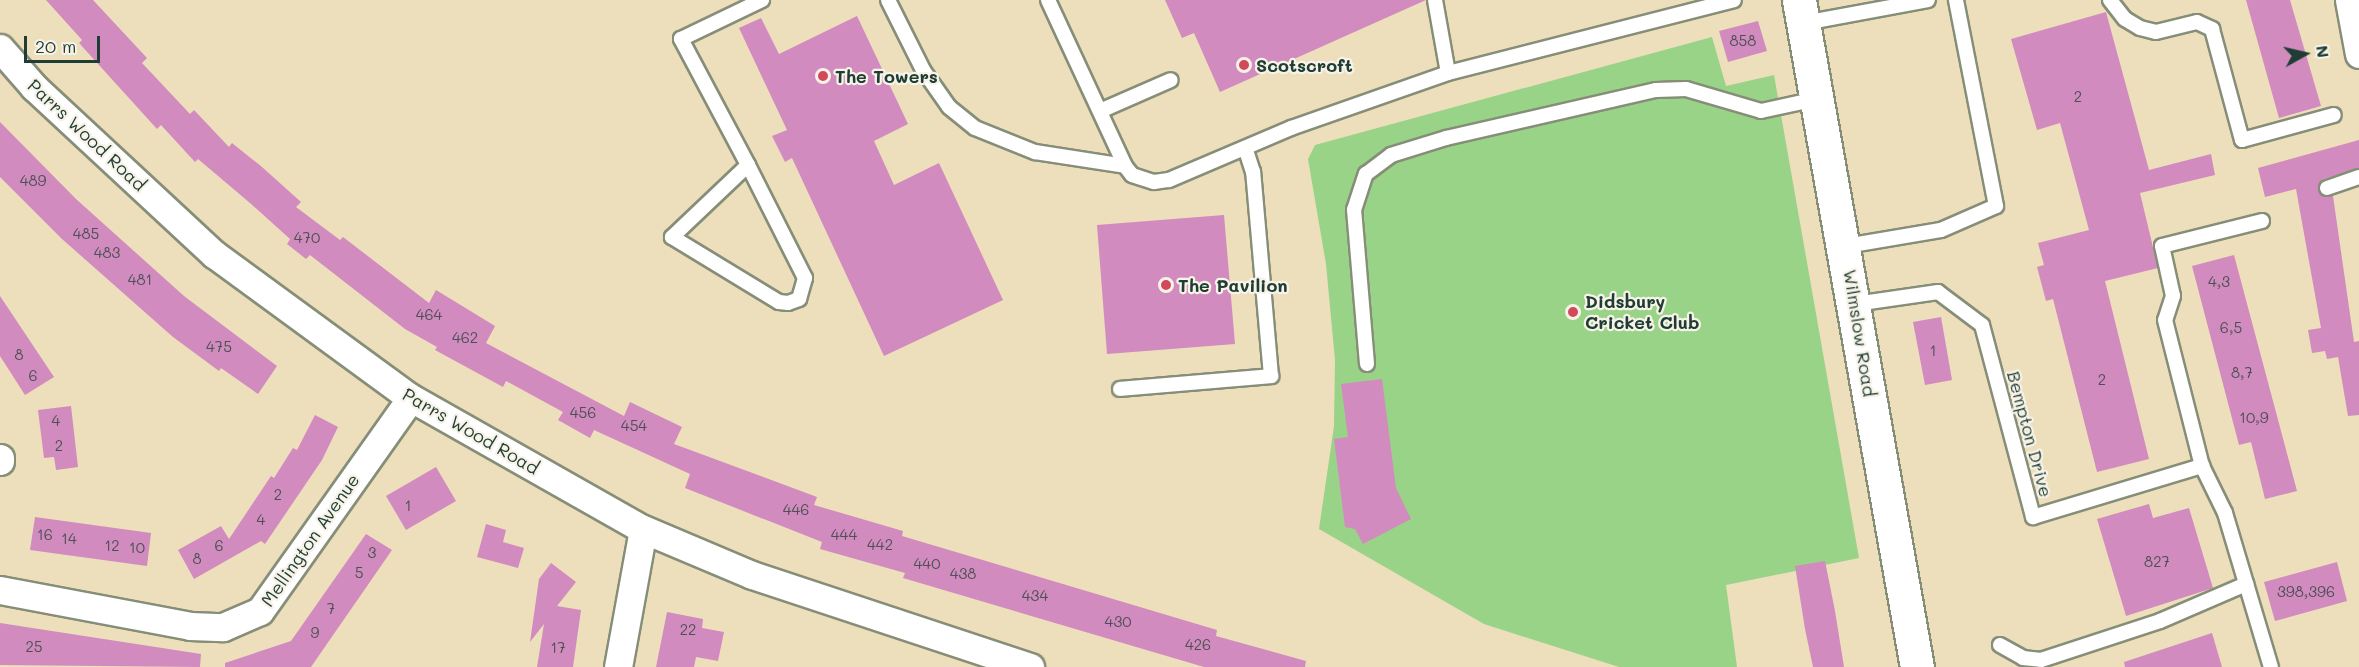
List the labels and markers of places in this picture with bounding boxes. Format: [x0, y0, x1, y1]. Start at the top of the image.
place label: Scotscroft [1256, 54, 1353, 76]
marker: Scotscroft [1237, 58, 1251, 72]
place label: The Towers [835, 65, 938, 87]
marker: The Towers [816, 69, 830, 83]
place label: The Pavilion [1178, 274, 1288, 296]
marker: The Pavilion [1159, 278, 1173, 292]
place label: Didsbury Cricket Club [1585, 291, 1699, 334]
marker: Didsbury Cricket Club [1566, 305, 1580, 319]

